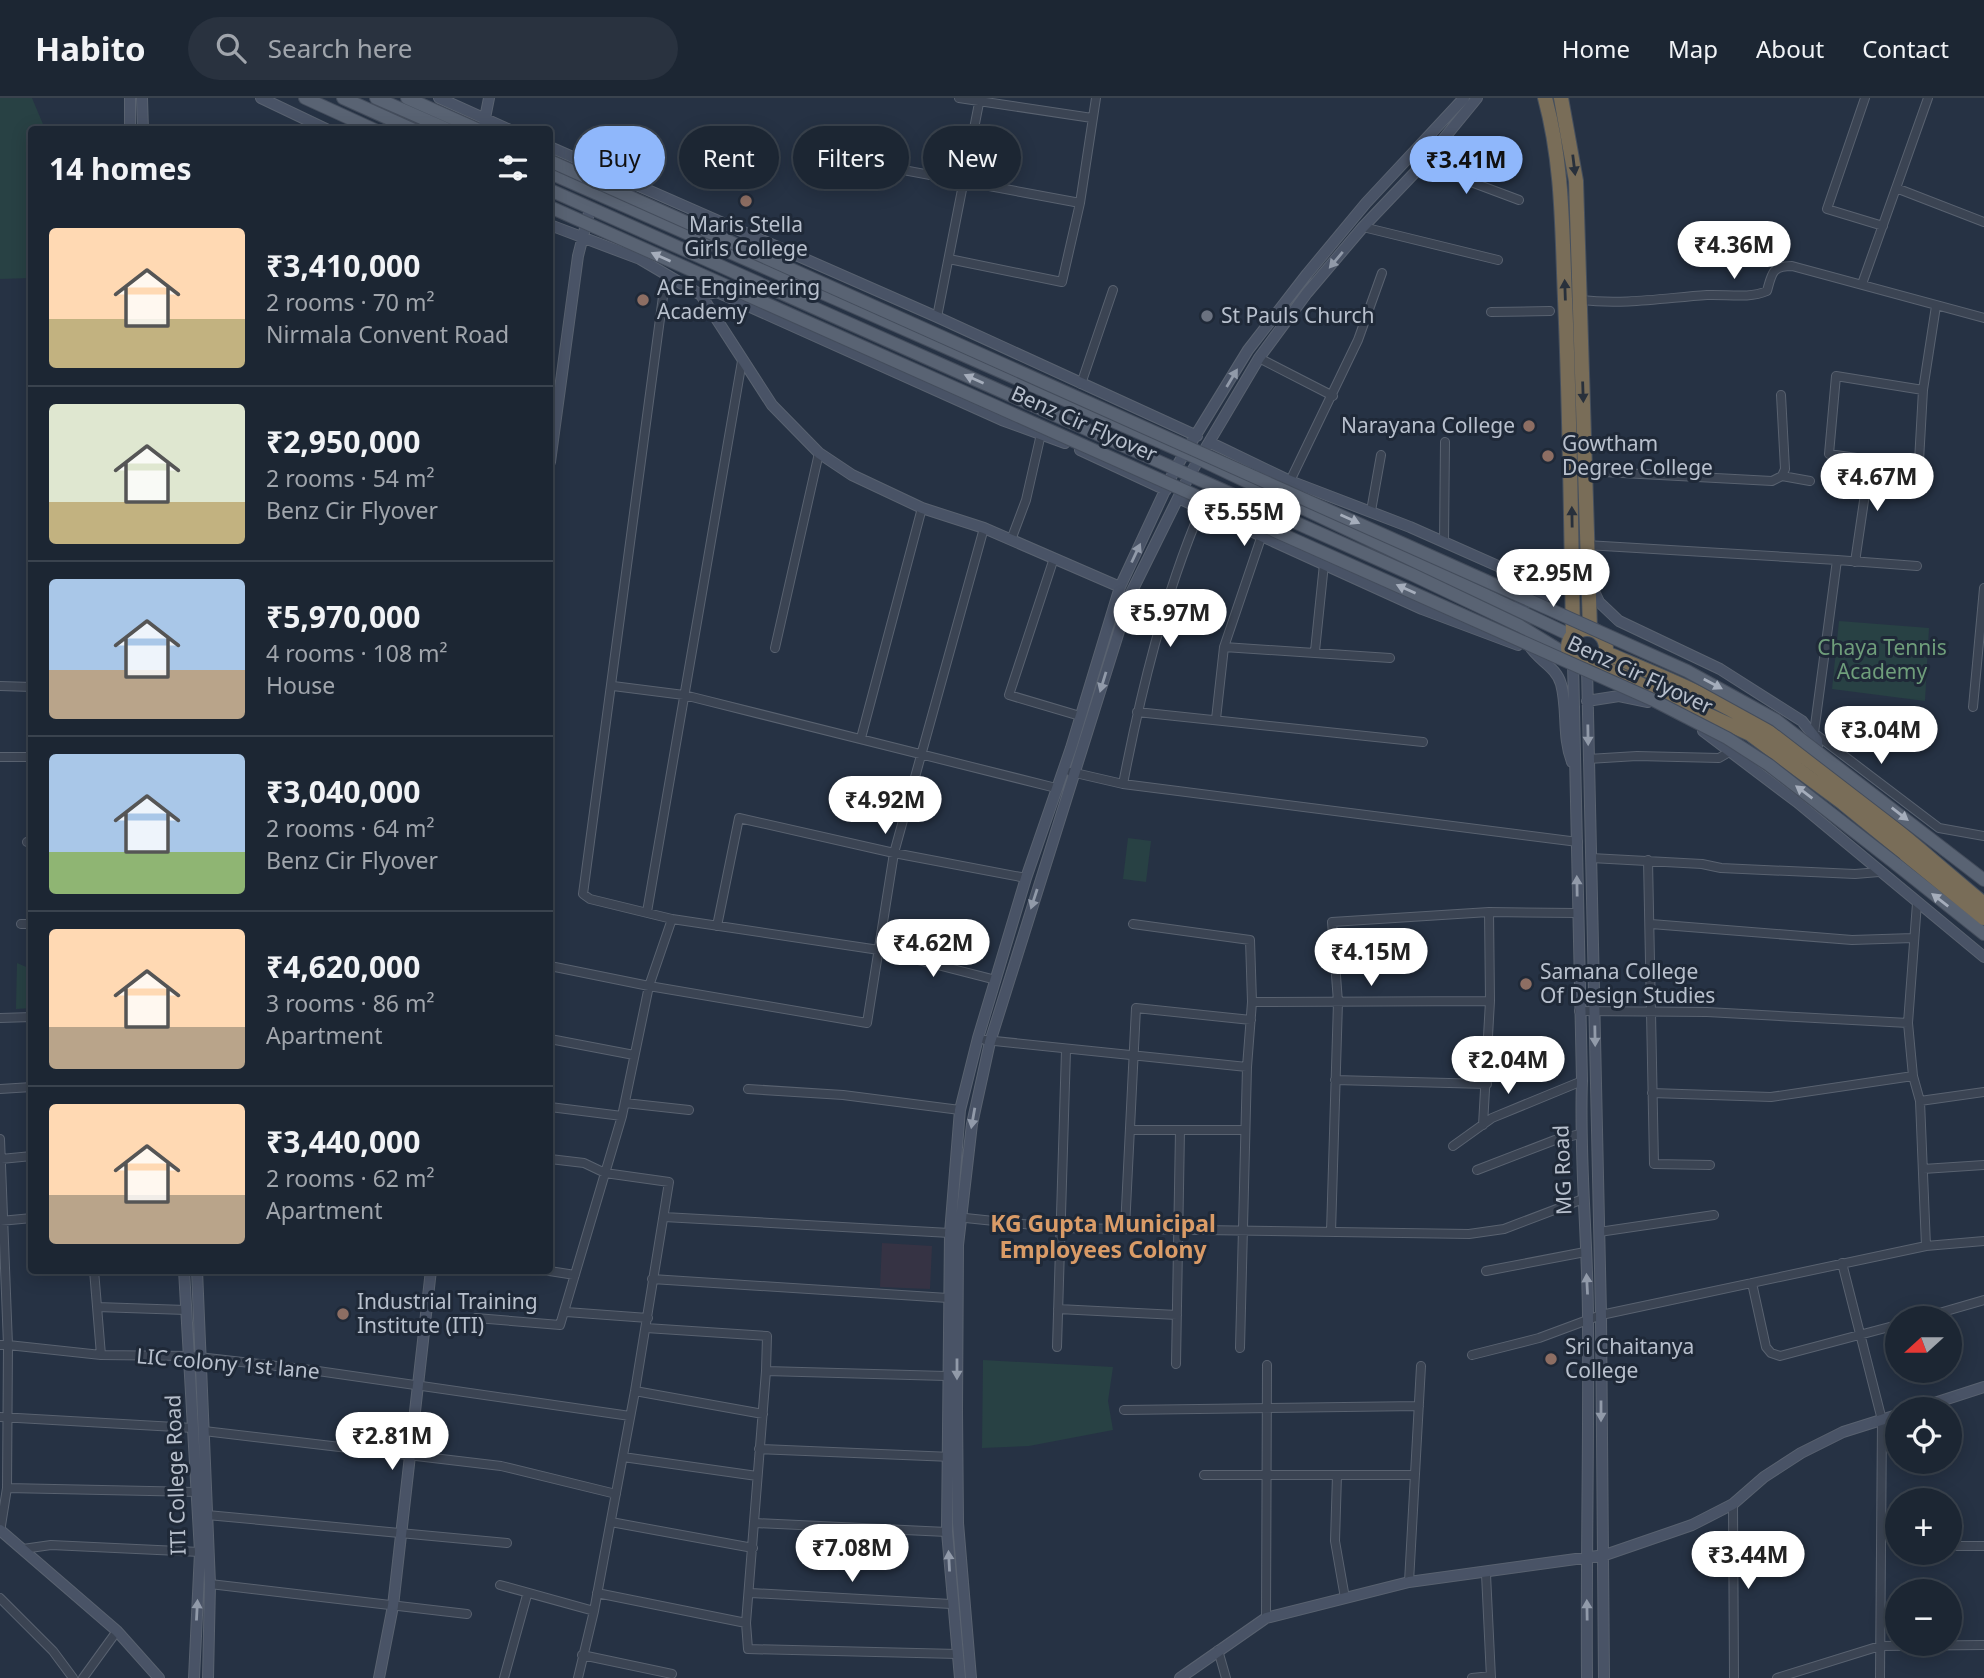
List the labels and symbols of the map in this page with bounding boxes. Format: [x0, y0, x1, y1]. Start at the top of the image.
pin: ₹3.41M [1409, 136, 1523, 196]
one-way arrow [1568, 154, 1579, 176]
marker: Maris Stella Girls College [738, 193, 754, 209]
place label: Maris Stella Girls College [684, 210, 808, 262]
pin: ₹4.36M [1677, 222, 1791, 281]
one-way arrow [651, 251, 672, 262]
one-way arrow [1329, 251, 1344, 268]
place label: ACE Engineering Academy [657, 273, 820, 325]
one-way arrow [1559, 279, 1570, 301]
marker: ACE Engineering Academy [635, 292, 651, 308]
place label: St Pauls Church [1221, 301, 1375, 329]
marker: St Pauls Church [1199, 308, 1215, 324]
one-way arrow [1226, 368, 1238, 387]
one-way arrow [964, 374, 985, 385]
street label: Benz Cir Flyover [1007, 378, 1162, 468]
one-way arrow [1577, 382, 1588, 404]
place label: Narayana College [1341, 411, 1515, 439]
marker: Narayana College [1521, 418, 1537, 434]
place label: Gowtham Degree College [1562, 429, 1713, 481]
marker: Gowtham Degree College [1540, 448, 1556, 464]
pin: ₹4.67M [1820, 454, 1934, 513]
pin: ₹5.55M [1187, 489, 1301, 548]
one-way arrow [1566, 506, 1577, 528]
one-way arrow [1340, 513, 1360, 525]
one-way arrow [1130, 543, 1141, 564]
pin: ₹2.95M [1496, 550, 1610, 609]
one-way arrow [1396, 583, 1416, 595]
pin: ₹5.97M [1113, 589, 1227, 649]
street label: Benz Cir Flyover [1563, 628, 1718, 720]
park label: Chaya Tennis Academy [1817, 633, 1947, 685]
one-way arrow [1097, 672, 1108, 693]
one-way arrow [1703, 679, 1723, 690]
pin: ₹3.04M [1824, 706, 1938, 766]
one-way arrow [1582, 725, 1594, 747]
pin: ₹4.92M [828, 776, 942, 836]
one-way arrow [1796, 784, 1814, 799]
one-way arrow [1890, 806, 1908, 821]
one-way arrow [1571, 874, 1583, 896]
one-way arrow [1028, 889, 1039, 910]
one-way arrow [1931, 893, 1949, 907]
pin: ₹4.62M [876, 920, 990, 979]
pin: ₹4.15M [1314, 928, 1428, 988]
place label: Samana College Of Design Studies [1540, 957, 1715, 1009]
marker: Samana College Of Design Studies [1518, 976, 1534, 992]
one-way arrow [1589, 1026, 1601, 1048]
pin: ₹2.04M [1451, 1037, 1565, 1096]
one-way arrow [967, 1107, 978, 1129]
street label: MG Road [1546, 1124, 1578, 1216]
district label: KG Gupta Municipal Employees Colony [990, 1207, 1216, 1265]
one-way arrow [1581, 1273, 1592, 1295]
place label: Industrial Training Institute (ITI) [357, 1287, 538, 1339]
marker: Industrial Training Institute (ITI) [335, 1306, 351, 1322]
north arrow [1885, 1306, 1962, 1382]
place label: Sri Chaitanya College [1565, 1332, 1694, 1384]
street label: LIC colony 1st lane [135, 1341, 321, 1385]
marker: Sri Chaitanya College [1543, 1351, 1559, 1367]
one-way arrow [951, 1358, 963, 1380]
street label: ITI College Road [158, 1394, 192, 1556]
one-way arrow [1595, 1400, 1607, 1422]
pin: ₹2.81M [335, 1412, 449, 1472]
pin: ₹7.08M [795, 1524, 909, 1584]
pin: ₹3.44M [1691, 1532, 1805, 1591]
one-way arrow [943, 1550, 954, 1572]
one-way arrow [192, 1599, 203, 1621]
one-way arrow [1581, 1599, 1593, 1621]

